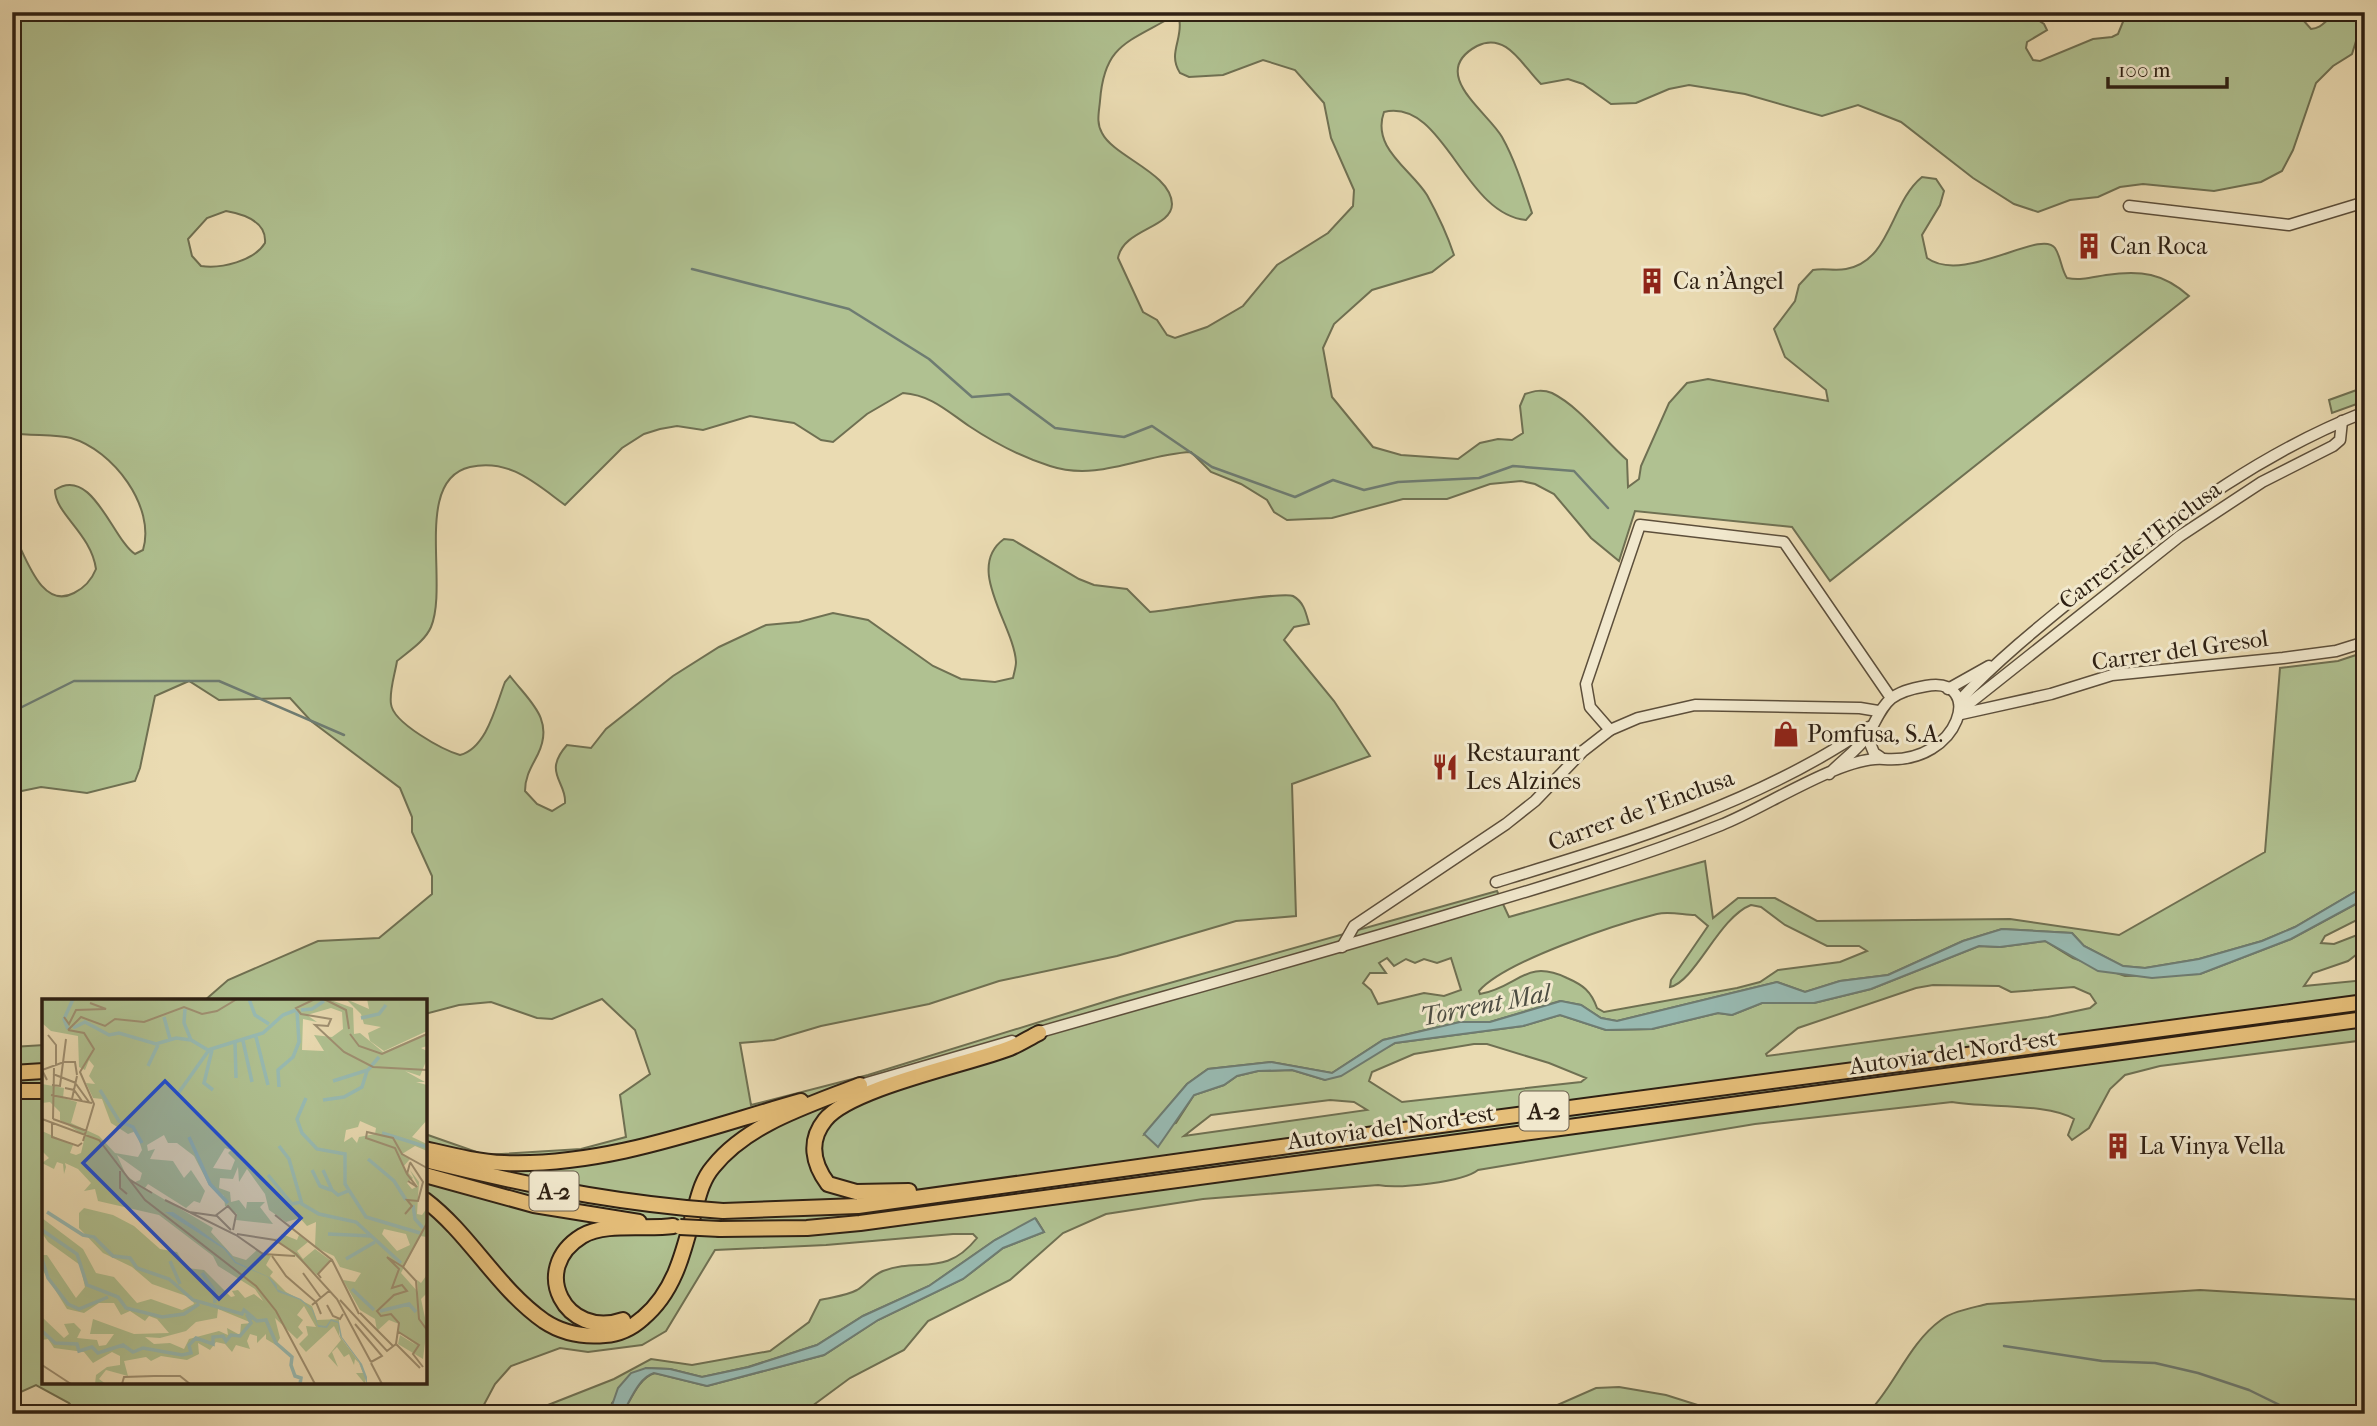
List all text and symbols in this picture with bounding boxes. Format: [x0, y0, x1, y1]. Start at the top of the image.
scale bar [2108, 46, 2226, 90]
text: 100 m [2118, 58, 2171, 82]
building icon: Can Roca [2074, 231, 2104, 261]
place label: Can Roca [2110, 232, 2208, 260]
building icon: Ca n'Àngel [1637, 266, 1667, 296]
place label: Ca n'Àngel [1673, 266, 1784, 295]
street label: Carrer de l'Enclusa [2053, 474, 2227, 615]
street label: Carrer del Gresol [2090, 624, 2270, 676]
shop icon: Pomfusa, S.A. [1771, 719, 1801, 749]
place label: Pomfusa, S.A. [1807, 720, 1943, 748]
place label: Restaurant Les Alzines [1466, 739, 1581, 795]
restaurant icon: Restaurant Les Alzines [1430, 752, 1460, 782]
street label: Carrer de l'Enclusa [1544, 763, 1739, 857]
water label: Torrent Mal [1418, 977, 1555, 1033]
inset map [42, 999, 427, 1384]
street label: Autovia del Nord-est [1846, 1024, 2059, 1081]
road number: A-2 [1520, 1092, 1568, 1130]
street label: Autovia del Nord-est [1284, 1099, 1497, 1156]
building icon: La Vinya Vella [2103, 1131, 2133, 1161]
place label: La Vinya Vella [2139, 1132, 2286, 1160]
road number: A-2 [530, 1172, 578, 1210]

